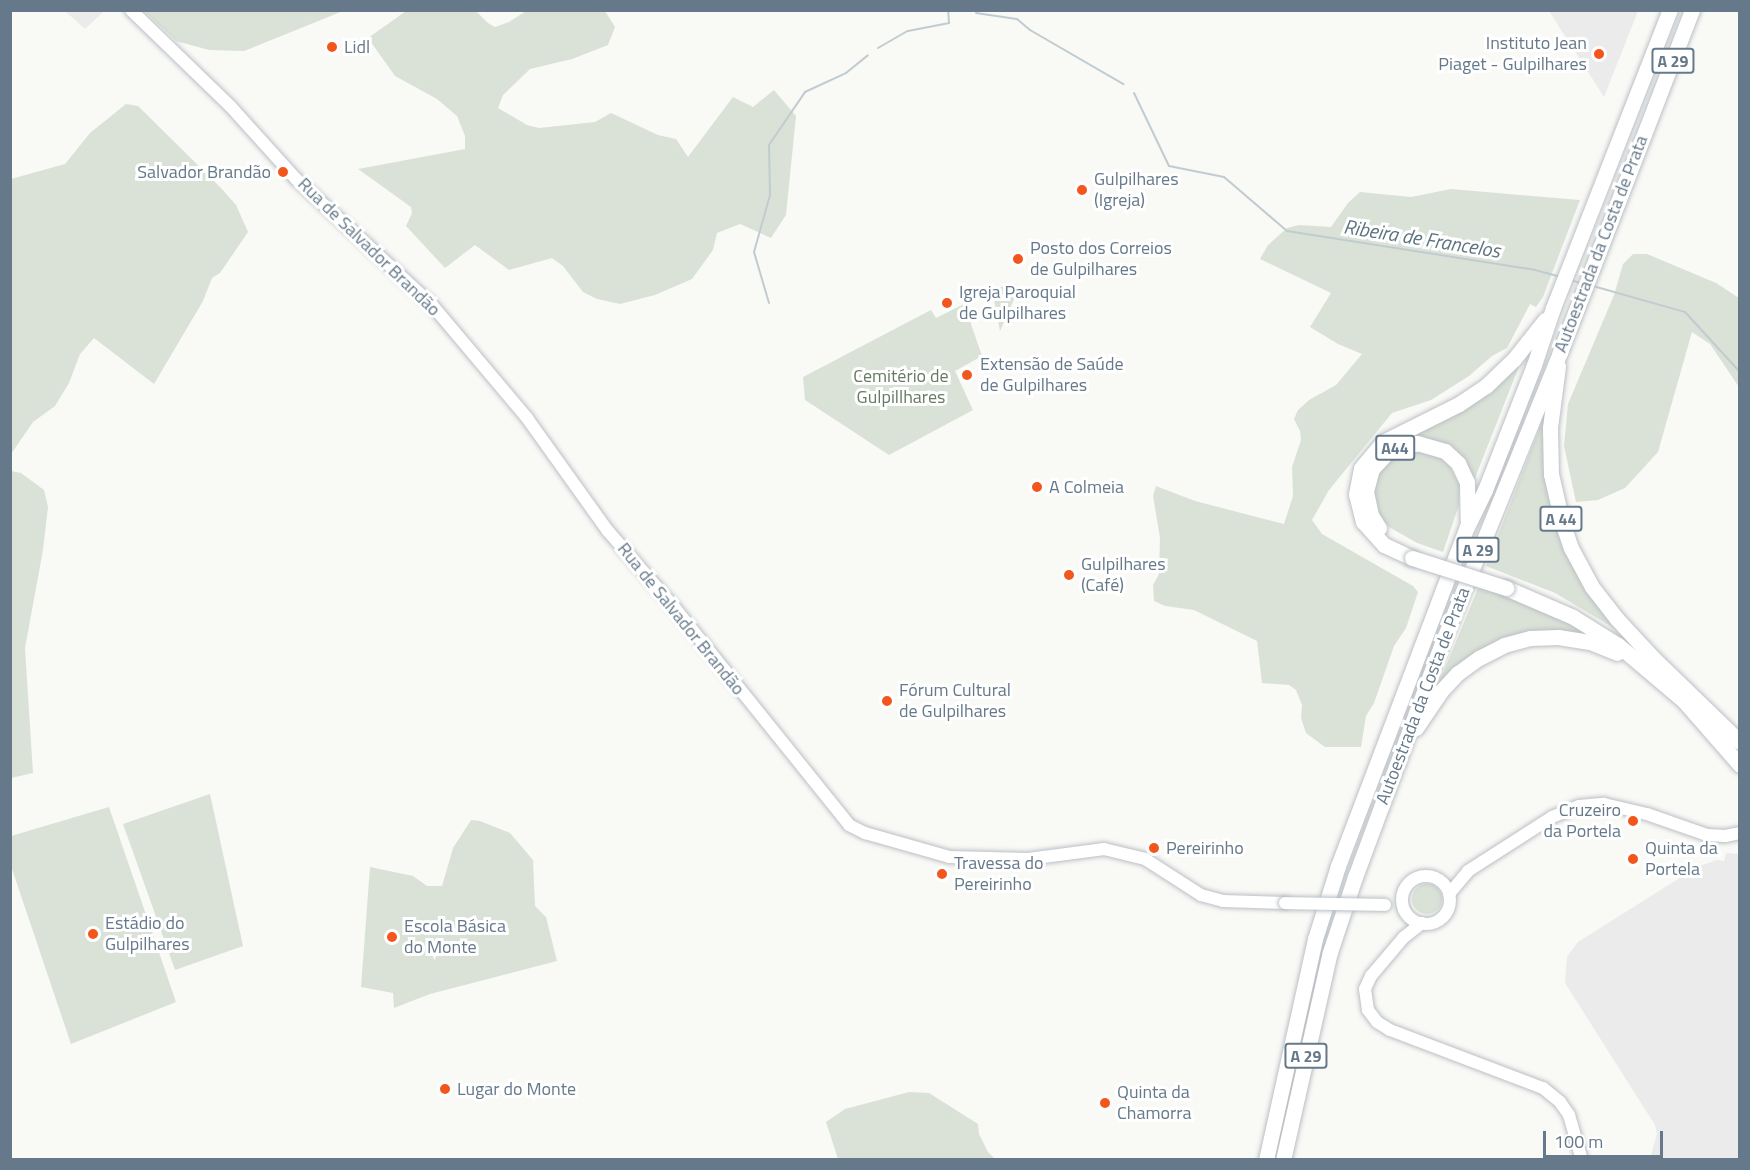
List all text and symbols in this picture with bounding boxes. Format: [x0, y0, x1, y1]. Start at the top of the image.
place label: Instituto Jean Piaget - Gulpilhares [1438, 33, 1587, 76]
place label: Lidl [344, 36, 370, 58]
marker: Lidl [325, 40, 339, 54]
marker: Instituto Jean Piaget - Gulpilhares [1592, 47, 1606, 61]
road number: A 29 [1650, 48, 1696, 74]
street label: Autoestrada da Costa de Prata [1550, 132, 1652, 356]
place label: Salvador Brandão [137, 161, 271, 183]
marker: Salvador Brandão [276, 165, 290, 179]
place label: Gulpilhares (Igreja) [1094, 169, 1179, 212]
street label: Rua de Salvador Brandão [293, 173, 445, 321]
marker: Gulpilhares (Igreja) [1075, 183, 1089, 197]
water label: Ribeira de Francelos [1342, 214, 1502, 262]
place label: Posto dos Correios de Gulpilhares [1030, 238, 1172, 280]
marker: Posto dos Correios de Gulpilhares [1011, 252, 1025, 266]
place label: Igreja Paroquial de Gulpilhares [959, 282, 1076, 324]
marker: Igreja Paroquial de Gulpilhares [940, 296, 954, 310]
place label: Extensão de Saúde de Gulpilhares [980, 354, 1124, 397]
park label: Cemitério de Gulpillhares [853, 366, 949, 409]
marker: Extensão de Saúde de Gulpilhares [958, 366, 976, 384]
road number: A44 [1374, 435, 1416, 461]
place label: A Colmeia [1049, 476, 1124, 498]
marker: A Colmeia [1030, 480, 1044, 494]
road number: A 44 [1538, 506, 1584, 532]
road number: A 29 [1456, 537, 1500, 563]
street label: Rua de Salvador Brandão [613, 538, 749, 700]
place label: Gulpilhares (Café) [1081, 554, 1166, 596]
marker: Gulpilhares (Café) [1062, 568, 1076, 582]
street label: Autoestrada da Costa de Prata [1372, 584, 1474, 808]
place label: Fórum Cultural de Gulpilhares [899, 680, 1011, 722]
marker: Fórum Cultural de Gulpilhares [880, 694, 894, 708]
place label: Cruzeiro da Portela [1544, 800, 1621, 842]
marker: Cruzeiro da Portela [1626, 814, 1640, 828]
place label: Pereirinho [1166, 837, 1244, 859]
place label: Quinta da Portela [1645, 838, 1718, 880]
marker: Pereirinho [1147, 841, 1161, 855]
marker: Quinta da Portela [1626, 852, 1640, 866]
place label: Travessa do Pereirinho [954, 853, 1043, 896]
marker: Travessa do Pereirinho [935, 867, 949, 881]
place label: Estádio do Gulpilhares [105, 913, 190, 956]
place label: Escola Básica do Monte [404, 916, 506, 958]
marker: Estádio do Gulpilhares [86, 927, 100, 941]
marker: Escola Básica do Monte [385, 930, 399, 944]
road number: A 29 [1284, 1043, 1328, 1069]
place label: Lugar do Monte [457, 1078, 576, 1100]
marker: Lugar do Monte [438, 1082, 452, 1096]
place label: Quinta da Chamorra [1117, 1082, 1192, 1124]
marker: Quinta da Chamorra [1098, 1096, 1112, 1110]
scale bar [1546, 1119, 1666, 1157]
text: 100 m [1554, 1128, 1603, 1155]

